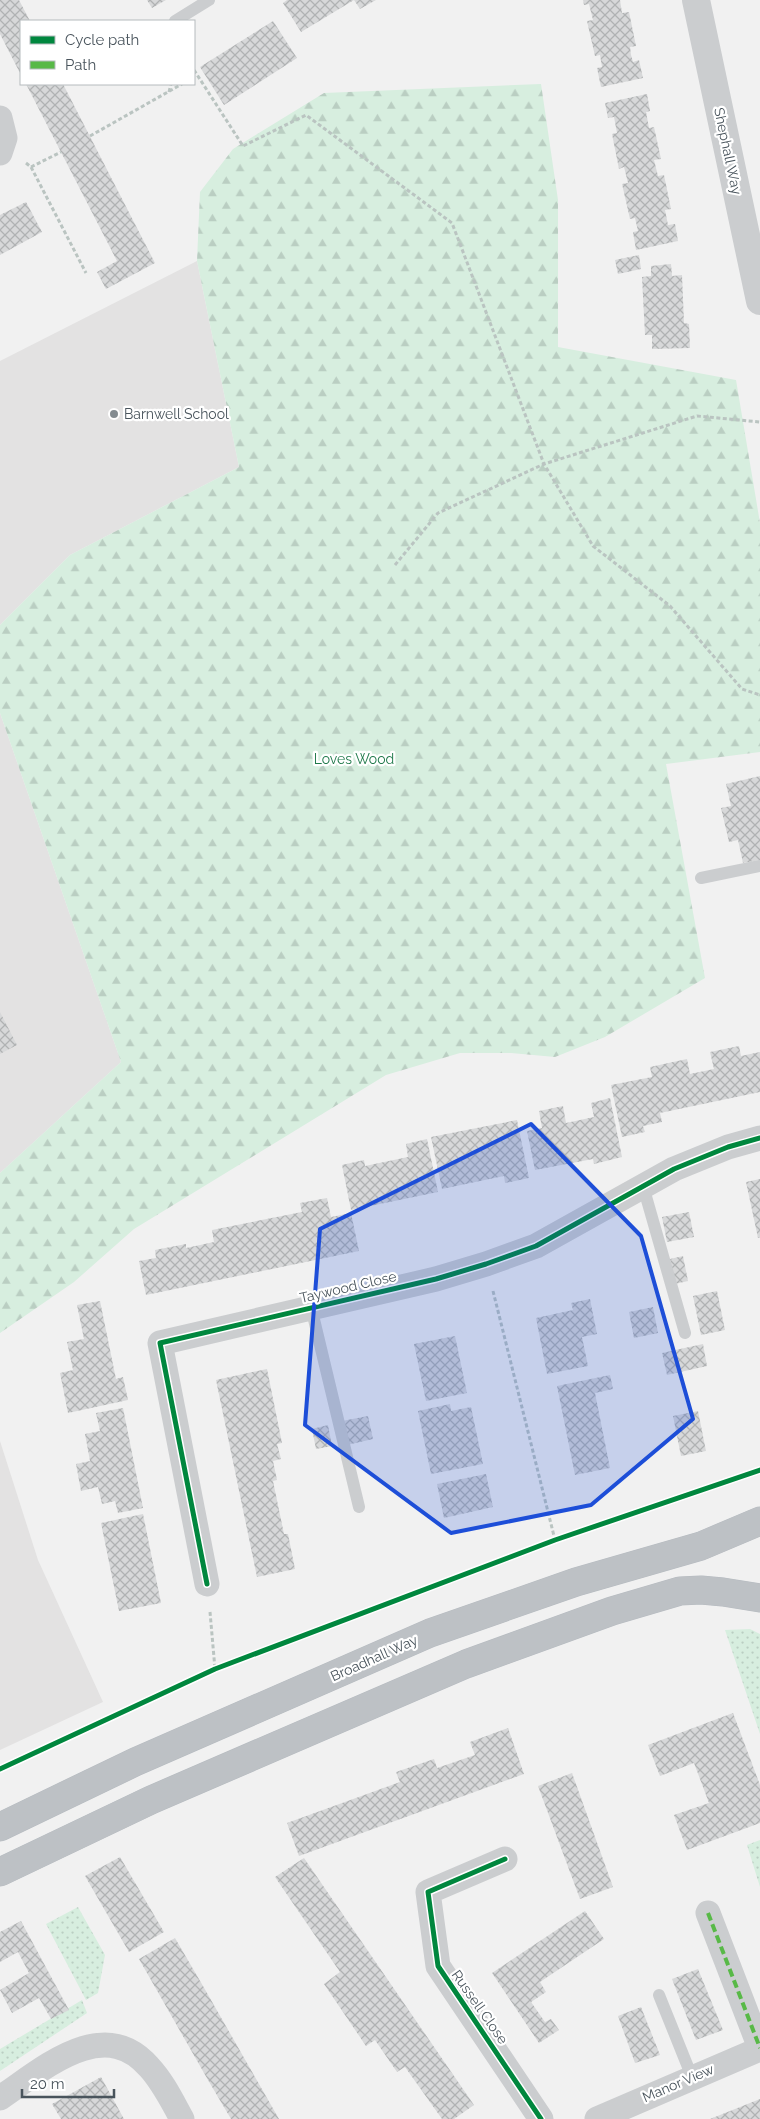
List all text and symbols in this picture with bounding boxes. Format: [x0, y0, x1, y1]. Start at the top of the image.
legend [20, 20, 195, 85]
text: Cycle path [65, 31, 139, 49]
text: Path [65, 56, 96, 74]
street label: Shephall Way [711, 106, 745, 196]
place label: Barnwell School [124, 406, 229, 422]
marker: Barnwell School [108, 408, 120, 420]
park label: Loves Wood [314, 751, 394, 767]
street label: Taywood Close [298, 1268, 398, 1306]
street label: Broadhall Way [328, 1631, 420, 1684]
street label: Russell Close [449, 1967, 511, 2047]
street label: Manor View [640, 2061, 717, 2105]
scale bar [22, 2066, 115, 2098]
text: 20 m [30, 2075, 65, 2093]

